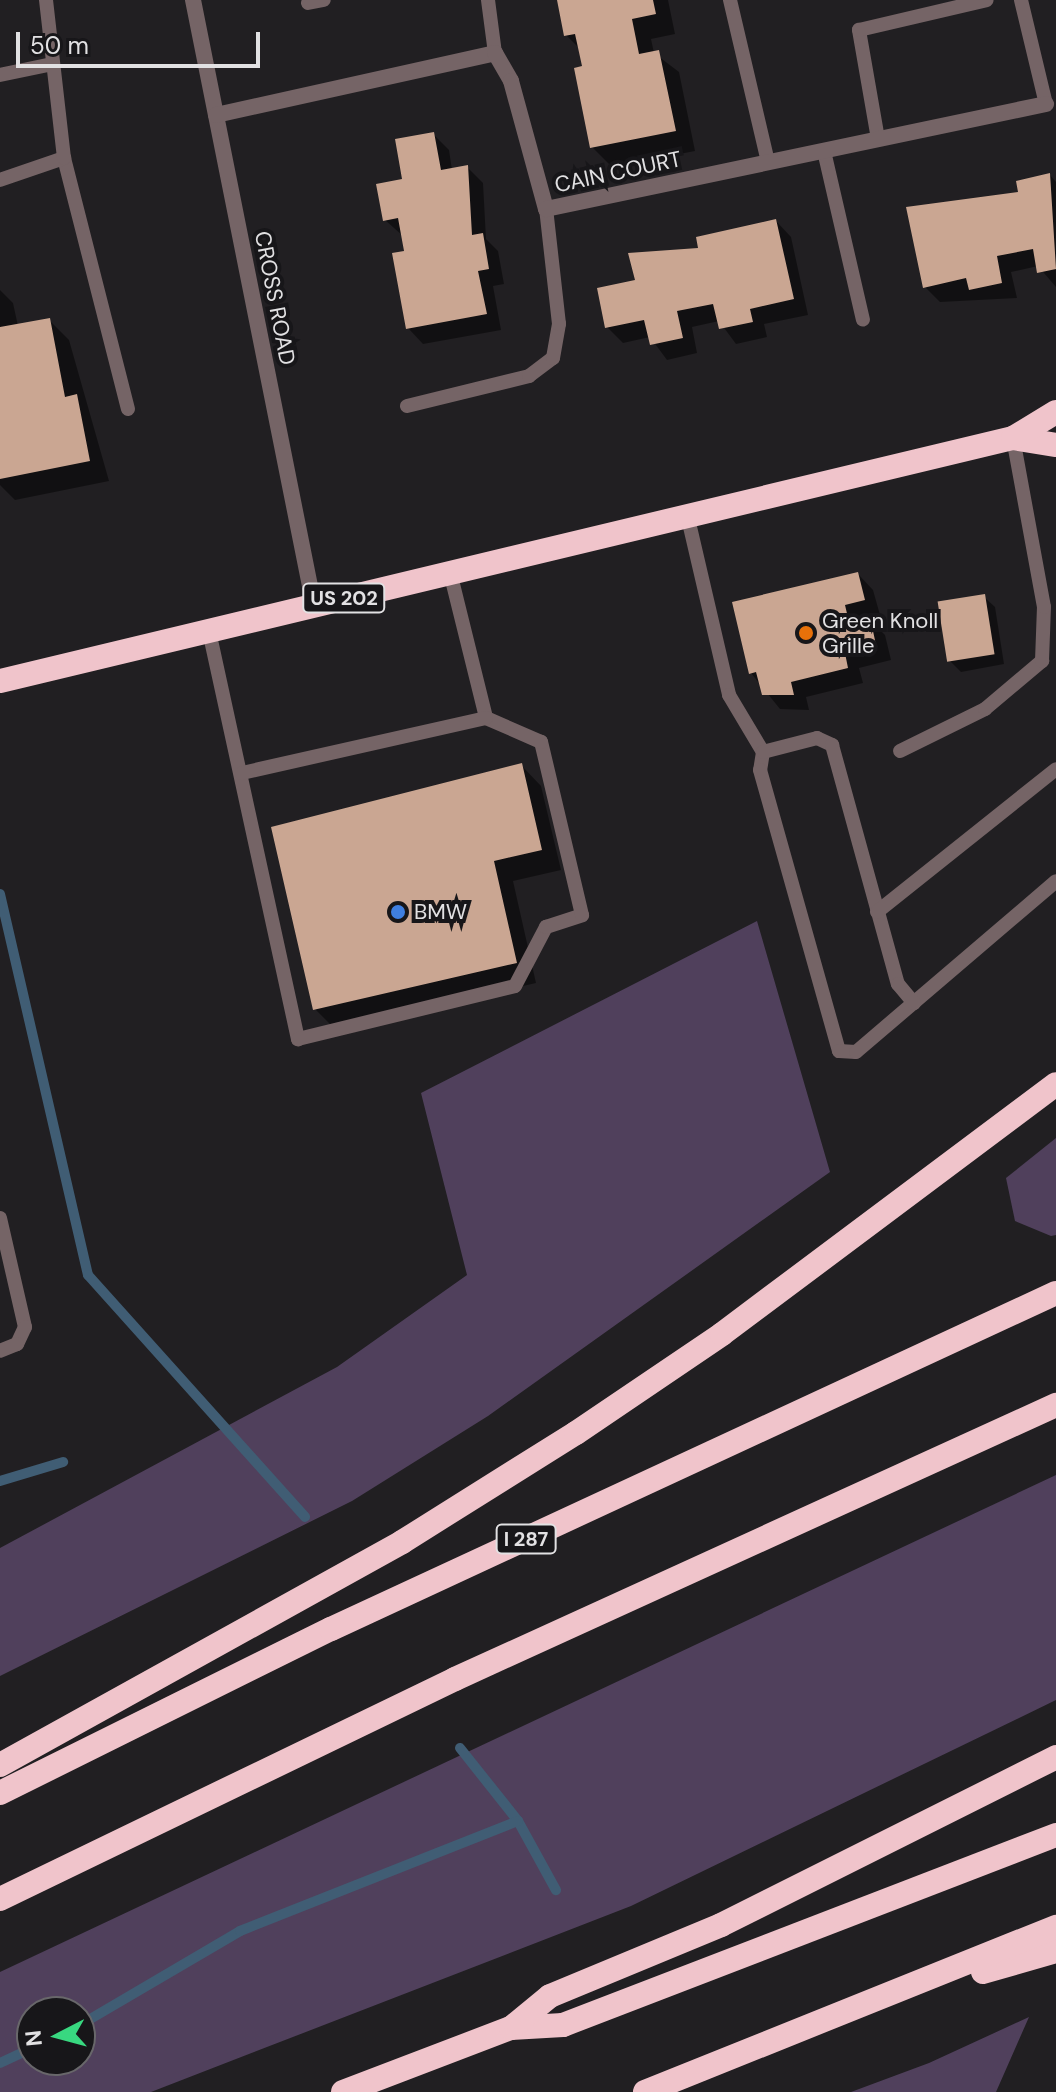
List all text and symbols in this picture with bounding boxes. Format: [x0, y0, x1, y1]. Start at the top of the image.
scale bar [20, 16, 264, 66]
text: 50 m [30, 30, 89, 61]
street label: CAIN COURT [552, 146, 684, 198]
street label: CROSS ROAD [249, 229, 301, 367]
road number: US 202 [302, 582, 386, 614]
place label: Green Knoll Grille [822, 607, 938, 658]
marker: Green Knoll Grille [797, 624, 815, 642]
place label: BMW [414, 899, 467, 925]
marker: BMW [389, 903, 407, 921]
road number: I 287 [494, 1523, 558, 1555]
north arrow [16, 1996, 96, 2076]
text: N [18, 2029, 49, 2048]

